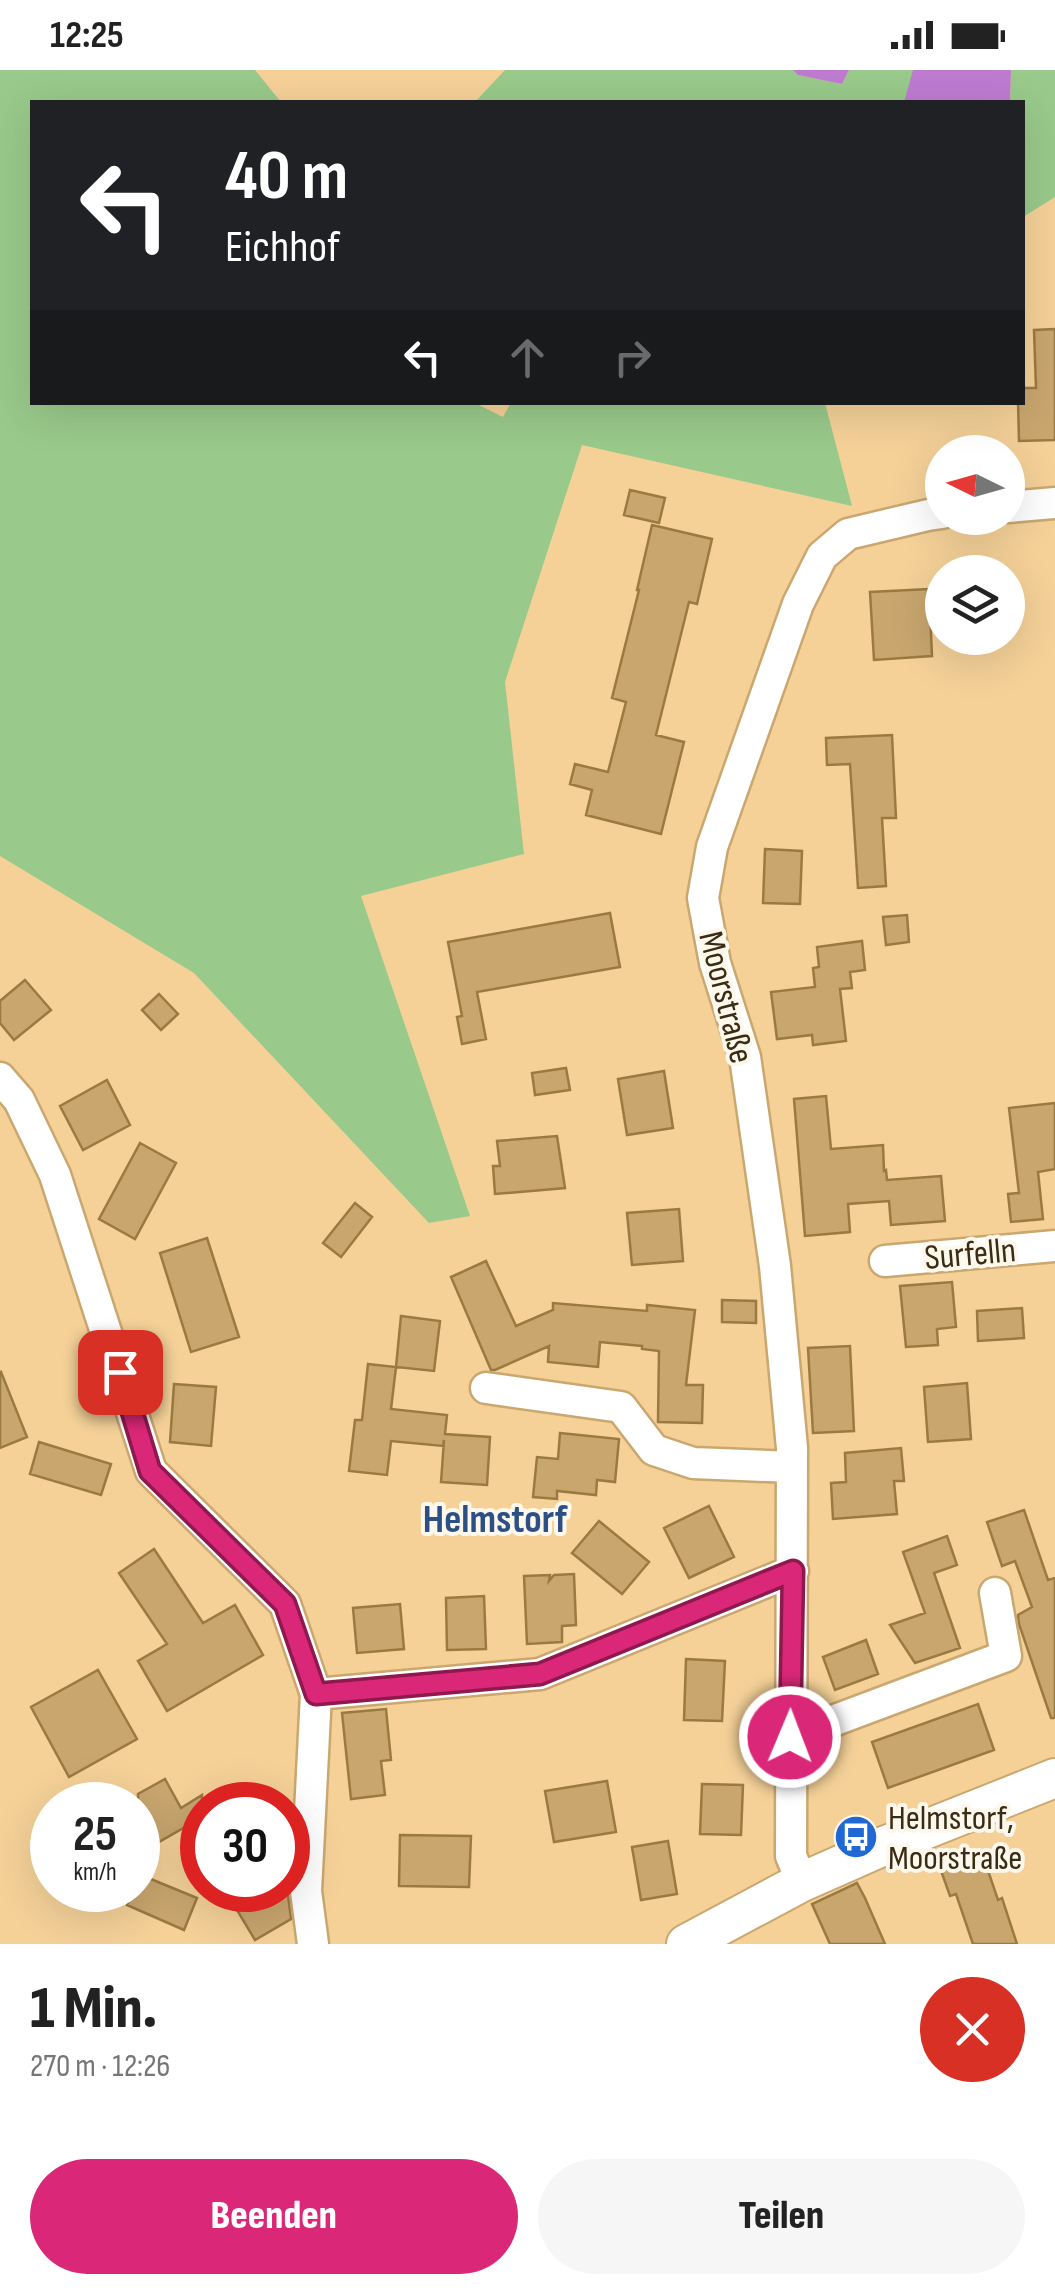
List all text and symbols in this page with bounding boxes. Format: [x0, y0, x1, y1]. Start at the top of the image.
text: 12:25 [50, 13, 124, 58]
text: 40 m [225, 135, 348, 219]
icon: left [60, 140, 190, 270]
text: Eichhof [225, 220, 340, 275]
icon: left [395, 330, 450, 385]
icon: ahead [500, 330, 555, 385]
icon: right [605, 330, 660, 385]
north arrow [925, 435, 1025, 535]
map controls [925, 435, 1025, 655]
button: layers [925, 555, 1025, 655]
street label: Moorstraße [688, 927, 763, 1068]
street label: Surfelln [923, 1229, 1018, 1280]
pin [78, 1330, 163, 1415]
icon: arrive [93, 1345, 148, 1400]
district label: Helmstorf [423, 1496, 568, 1544]
position arrow [738, 1685, 842, 1789]
speed limit sign: 30 [180, 1782, 310, 1912]
place label: Helmstorf, Moorstraße [888, 1797, 1022, 1880]
text: 25 [73, 1805, 117, 1865]
bus stop icon: Helmstorf, Moorstraße [833, 1814, 879, 1860]
text: km/h [73, 1857, 117, 1888]
text: 1 Min. [30, 1973, 157, 2045]
button: close [920, 1977, 1025, 2082]
text: 270 m · 12:26 [30, 2047, 170, 2086]
button: Beenden [30, 2159, 518, 2274]
button: Teilen [538, 2159, 1025, 2274]

